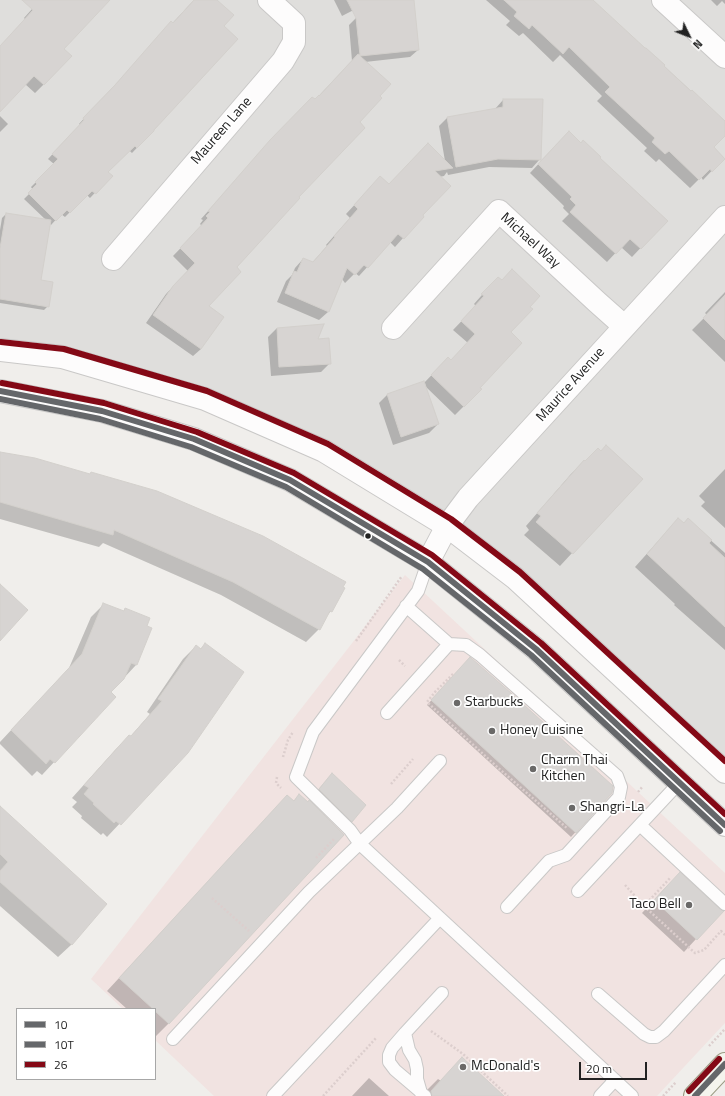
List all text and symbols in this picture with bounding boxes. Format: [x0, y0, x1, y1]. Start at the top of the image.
north arrow [669, 16, 709, 56]
text: N [689, 36, 706, 52]
street label: Maureen Lane [188, 94, 256, 168]
street label: Michael Way [497, 210, 563, 272]
street label: Maurice Avenue [533, 344, 609, 426]
unlabelled marker [363, 531, 373, 541]
place label: Starbucks [465, 695, 523, 711]
marker: Starbucks [452, 698, 462, 708]
place label: Honey Cuisine [500, 723, 583, 739]
marker: Honey Cuisine [487, 726, 497, 736]
place label: Charm Thai Kitchen [541, 753, 608, 786]
marker: Charm Thai Kitchen [528, 764, 538, 774]
place label: Shangri-La [580, 800, 645, 816]
marker: Shangri-La [567, 803, 577, 813]
place label: Taco Bell [629, 897, 681, 913]
marker: Taco Bell [684, 900, 694, 910]
legend [16, 1008, 156, 1080]
text: 10 [54, 1015, 67, 1034]
text: 10T [54, 1035, 74, 1054]
scale bar [581, 1054, 649, 1080]
text: 26 [54, 1055, 67, 1074]
place label: McDonald's [471, 1059, 540, 1075]
text: 20 m [586, 1059, 612, 1078]
marker: McDonald's [458, 1062, 468, 1072]

